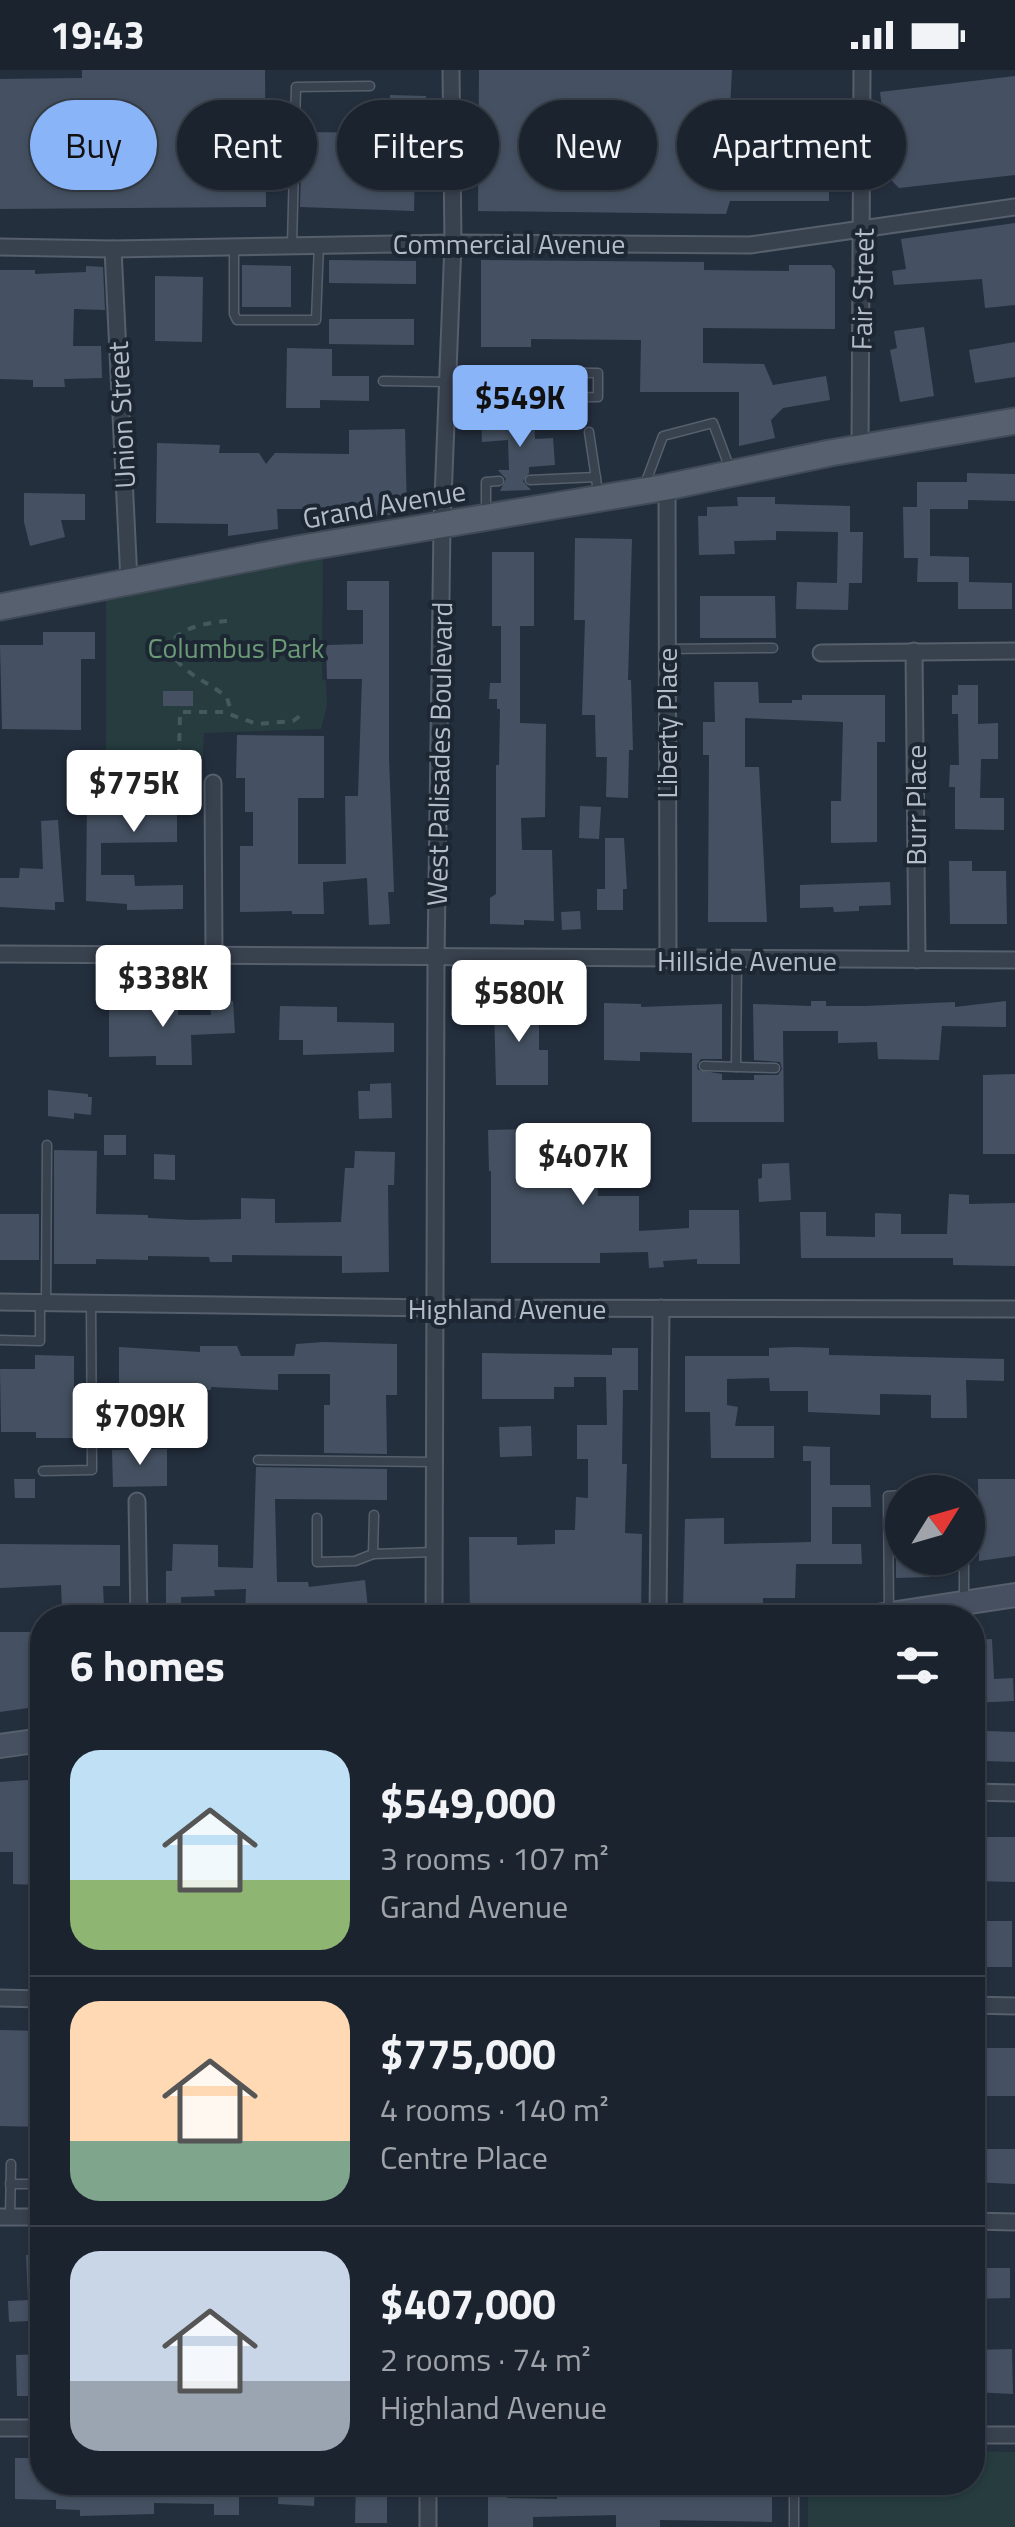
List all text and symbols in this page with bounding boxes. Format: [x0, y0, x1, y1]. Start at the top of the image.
text: 19:43 [50, 6, 145, 64]
chip: Buy [30, 100, 157, 190]
chip: Rent [177, 100, 317, 190]
chip: Filters [337, 100, 499, 190]
chip: New [519, 100, 657, 190]
chip: Apartment [677, 100, 906, 190]
street label: Commercial Avenue [393, 222, 625, 265]
street label: Fair Street [839, 227, 885, 350]
street label: Union Street [96, 340, 146, 490]
pin: $549K [450, 365, 590, 450]
text: $549K [475, 373, 565, 421]
street label: Grand Avenue [299, 469, 469, 539]
street label: West Palisades Boulevard [415, 601, 463, 907]
park label: Columbus Park [148, 626, 324, 669]
street label: Liberty Place [645, 648, 688, 798]
street label: Burr Place [894, 745, 937, 865]
pin: $775K [64, 750, 204, 835]
text: $775K [89, 758, 179, 806]
street label: Hillside Avenue [657, 939, 837, 982]
pin: $338K [93, 945, 233, 1030]
text: $338K [118, 953, 208, 1001]
pin: $580K [449, 960, 589, 1045]
text: $580K [474, 968, 564, 1016]
pin: $407K [513, 1123, 653, 1208]
text: $407K [538, 1131, 628, 1179]
street label: Highland Avenue [408, 1287, 606, 1330]
pin: $709K [70, 1383, 210, 1468]
text: $709K [95, 1391, 185, 1439]
north arrow [885, 1475, 985, 1575]
map controls [885, 1475, 985, 1575]
text: 6 homes [70, 1633, 225, 1697]
icon: filters [890, 1638, 945, 1693]
text: $549,000 [380, 1770, 556, 1834]
icon: home [150, 1790, 270, 1910]
text: 3 rooms · 107 m² [380, 1834, 609, 1882]
text: Grand Avenue [380, 1882, 568, 1930]
text: $775,000 [380, 2021, 556, 2085]
icon: home [150, 2041, 270, 2161]
text: 4 rooms · 140 m² [380, 2085, 609, 2133]
text: Centre Place [380, 2133, 548, 2181]
text: $407,000 [380, 2271, 556, 2335]
icon: home [150, 2291, 270, 2411]
text: 2 rooms · 74 m² [380, 2335, 591, 2383]
text: Highland Avenue [380, 2383, 607, 2431]

